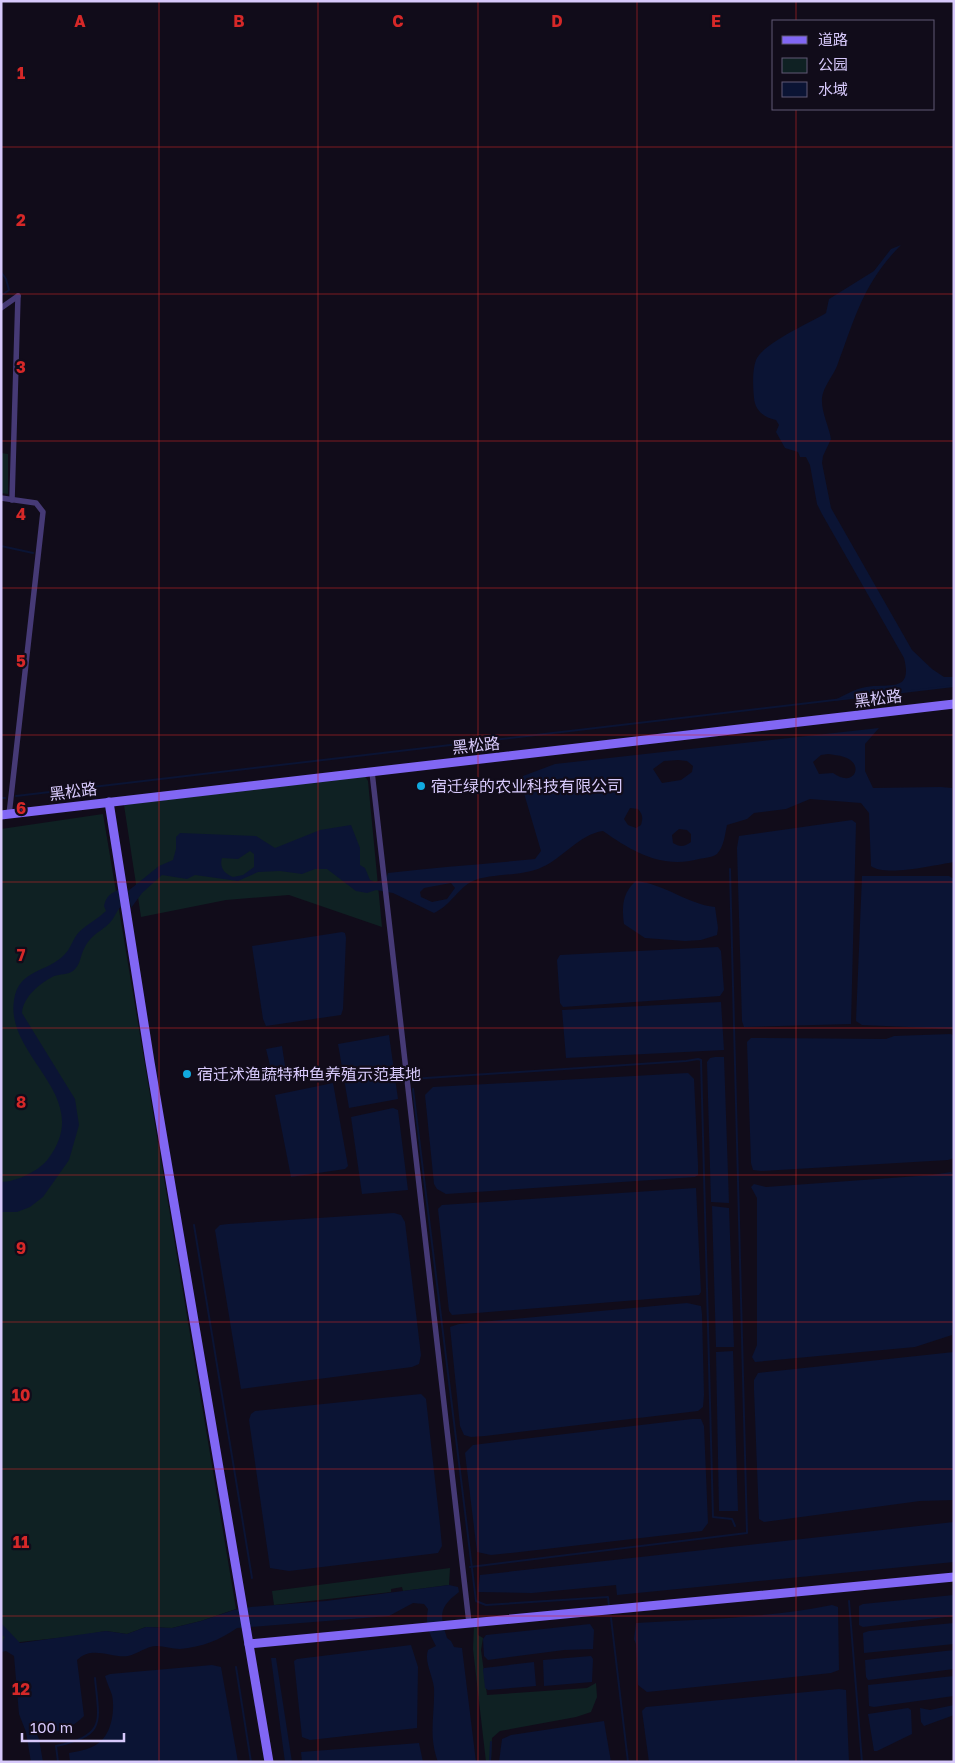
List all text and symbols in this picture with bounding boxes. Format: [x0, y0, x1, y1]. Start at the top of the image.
text: A [74, 11, 86, 31]
text: B [233, 11, 245, 31]
text: C [392, 11, 404, 31]
text: D [551, 11, 563, 31]
text: E [711, 11, 721, 31]
legend [772, 20, 935, 110]
text: 道路 [818, 30, 848, 48]
text: 公园 [818, 55, 848, 73]
text: 1 [17, 63, 25, 83]
text: 水域 [818, 80, 848, 98]
text: 2 [16, 210, 26, 230]
text: 3 [16, 357, 26, 377]
text: 4 [16, 504, 26, 524]
text: 5 [16, 651, 26, 671]
street label: 黑松路 [853, 685, 903, 711]
street label: 黑松路 [451, 733, 501, 757]
place label: 宿迁绿的农业科技有限公司 [431, 776, 623, 796]
street label: 黑松路 [48, 778, 98, 804]
marker: 宿迁绿的农业科技有限公司 [415, 780, 427, 792]
text: 6 [16, 798, 26, 818]
text: 7 [17, 945, 26, 965]
place label: 宿迁沭渔蔬特种鱼养殖示范基地 [197, 1064, 421, 1084]
marker: 宿迁沭渔蔬特种鱼养殖示范基地 [181, 1068, 193, 1080]
text: 8 [16, 1092, 26, 1112]
text: 9 [16, 1238, 26, 1258]
text: 10 [12, 1385, 30, 1405]
text: 11 [13, 1532, 29, 1552]
text: 12 [12, 1679, 30, 1699]
scale bar [22, 1710, 125, 1742]
text: 100 m [30, 1718, 73, 1736]

